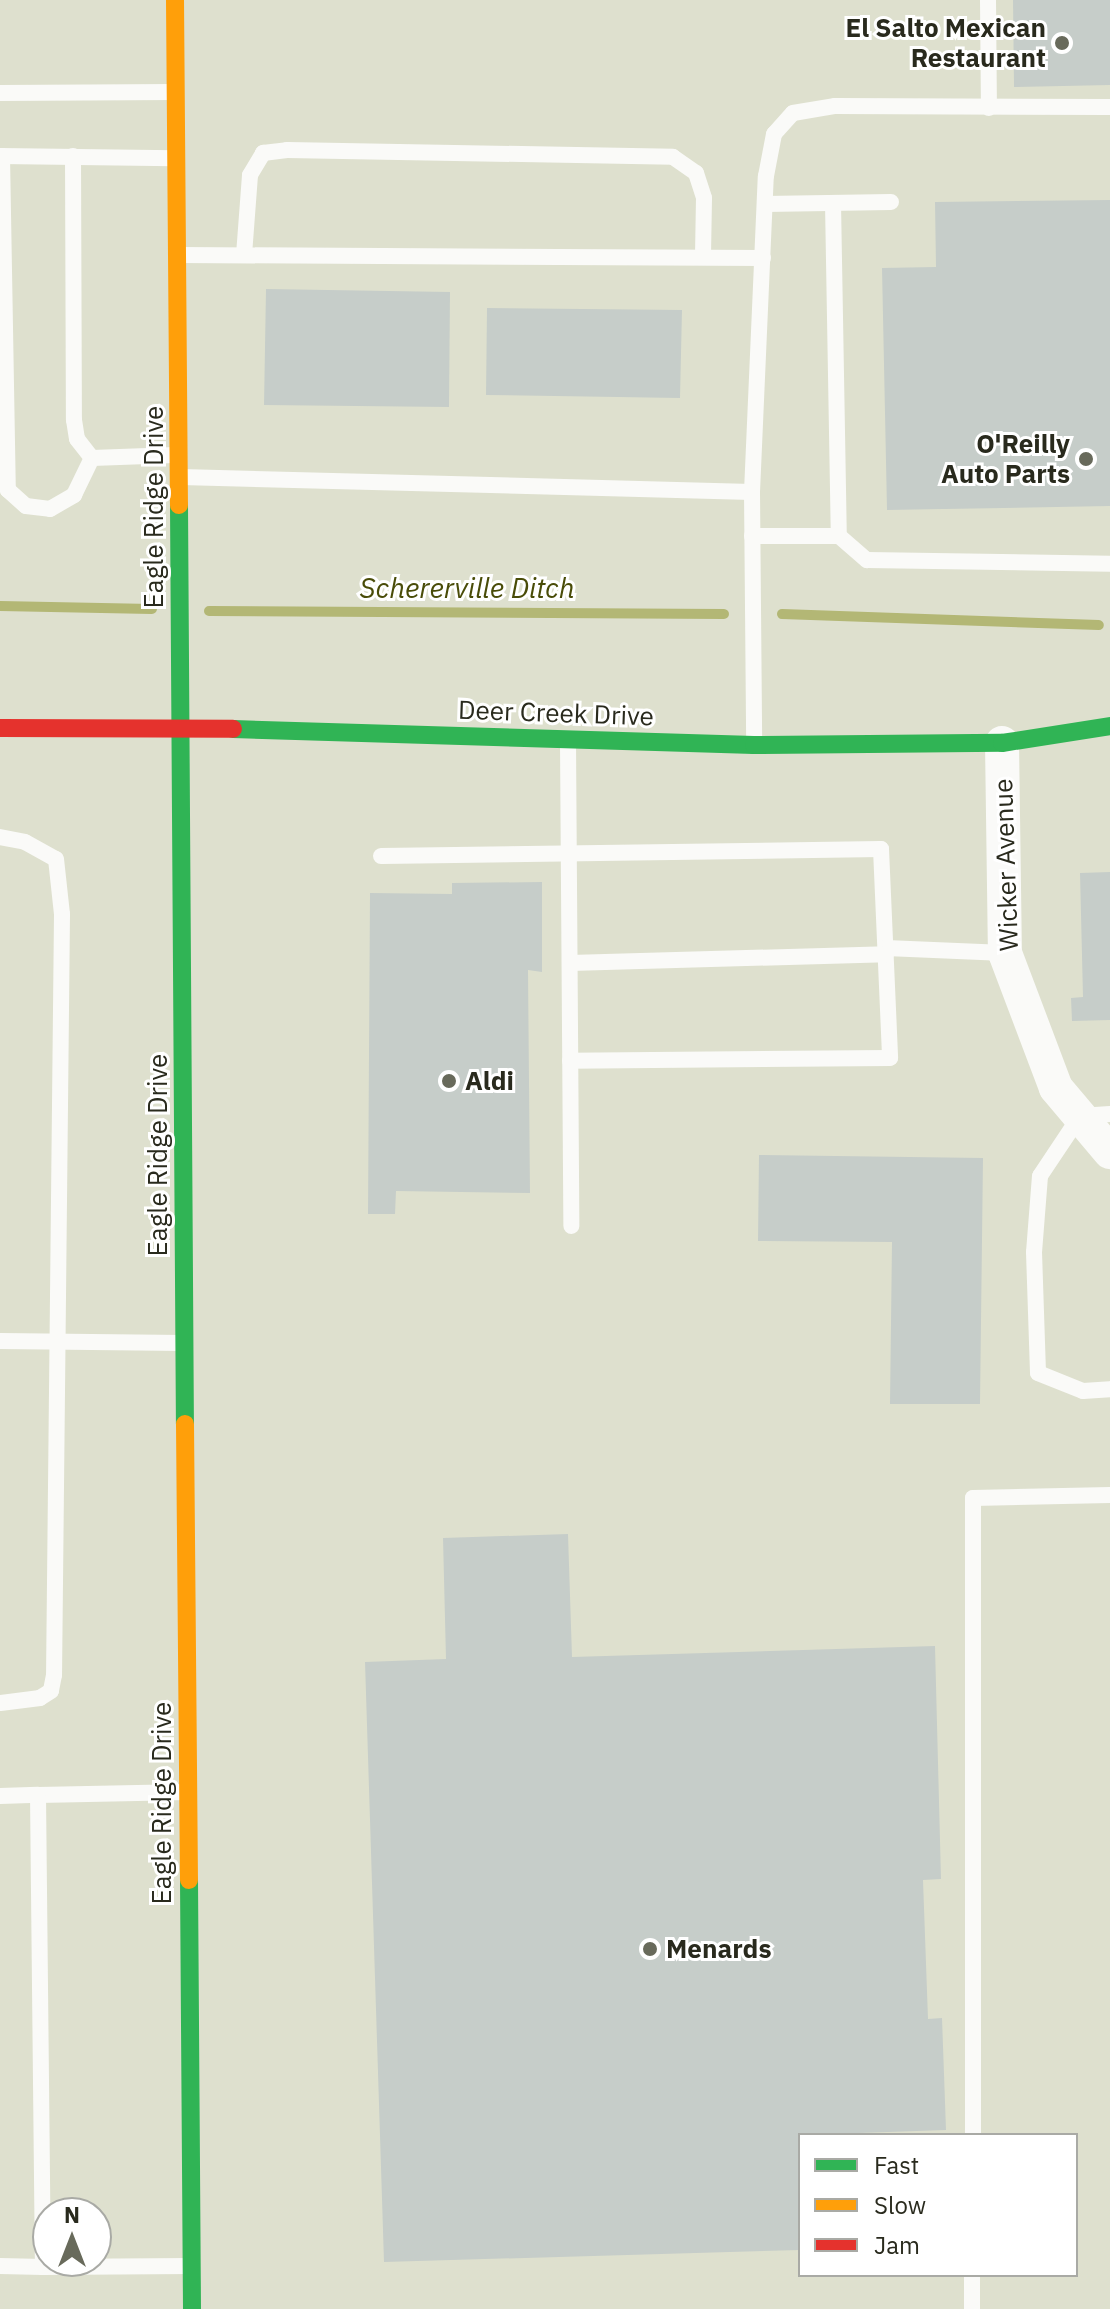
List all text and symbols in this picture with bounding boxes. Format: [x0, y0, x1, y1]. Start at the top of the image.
place label: El Salto Mexican Restaurant [846, 12, 1046, 74]
marker: El Salto Mexican Restaurant [1053, 34, 1071, 52]
street label: Eagle Ridge Drive [138, 406, 170, 608]
place label: O'Reilly Auto Parts [941, 428, 1070, 490]
marker: O'Reilly Auto Parts [1077, 450, 1095, 468]
water label: Schererville Ditch [359, 571, 575, 605]
street label: Deer Creek Drive [458, 694, 654, 732]
street label: Wicker Avenue [987, 778, 1025, 952]
street label: Eagle Ridge Drive [142, 1054, 174, 1256]
place label: Aldi [465, 1065, 514, 1097]
marker: Aldi [440, 1072, 458, 1090]
street label: Eagle Ridge Drive [146, 1702, 178, 1904]
place label: Menards [666, 1933, 772, 1965]
marker: Menards [641, 1940, 659, 1958]
legend [798, 2133, 1078, 2277]
text: Fast [874, 2149, 919, 2181]
text: Slow [874, 2189, 926, 2221]
north arrow [32, 2197, 112, 2277]
text: N [64, 2200, 80, 2229]
text: Jam [874, 2229, 920, 2261]

